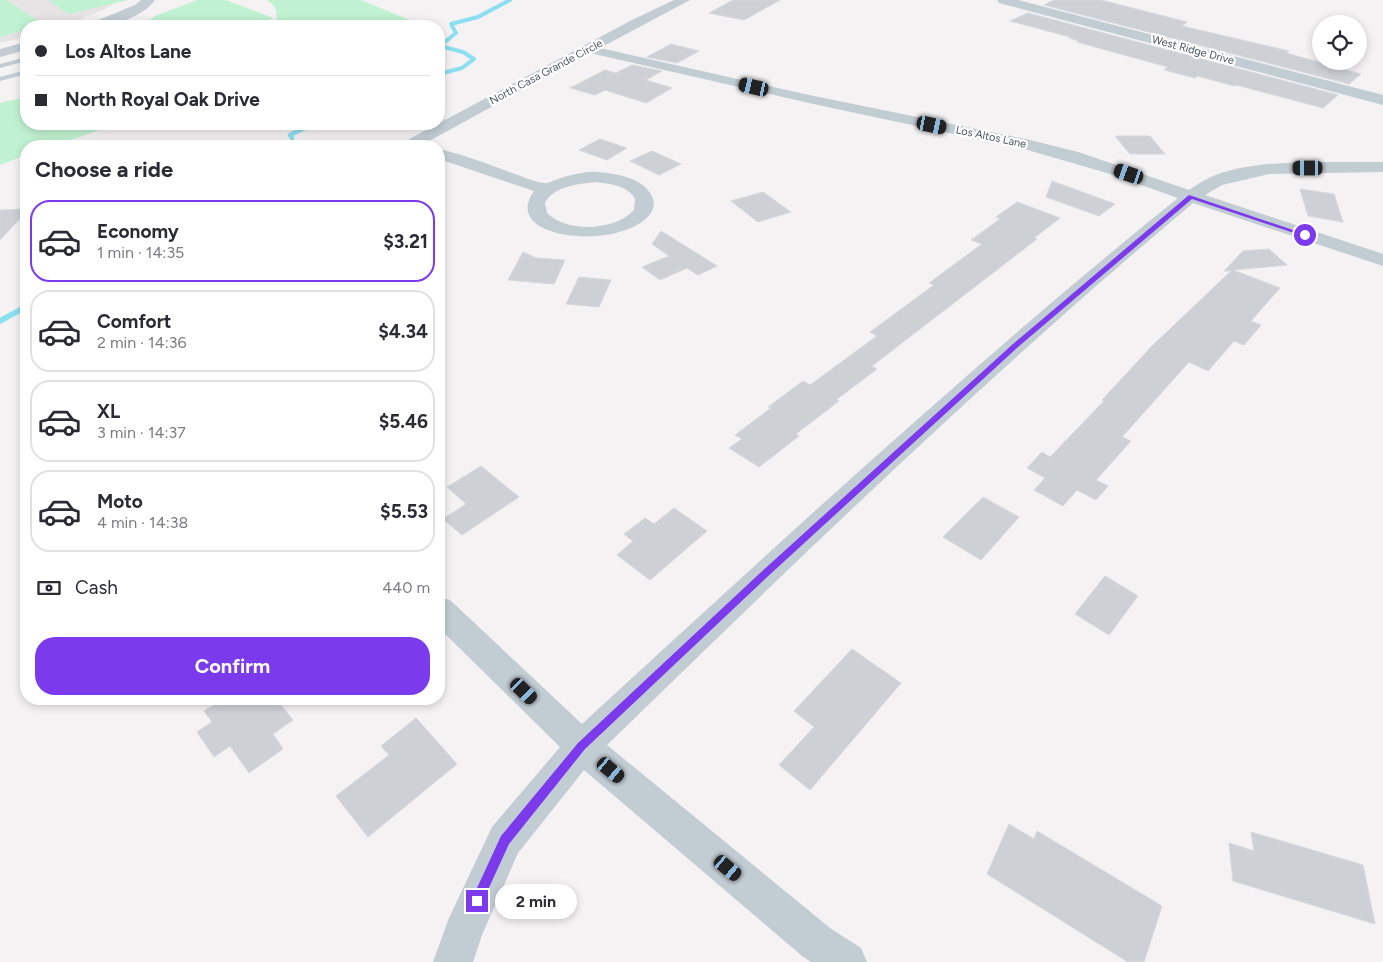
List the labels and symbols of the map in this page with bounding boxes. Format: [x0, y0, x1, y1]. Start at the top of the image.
street label: West Ridge Drive [1150, 33, 1236, 67]
street label: North Casa Grande Circle [487, 37, 605, 107]
car [737, 76, 770, 98]
car [915, 115, 948, 135]
street label: Los Altos Lane [955, 123, 1027, 151]
car [1293, 161, 1323, 176]
car [1112, 162, 1145, 186]
route start [1294, 224, 1316, 246]
car [507, 675, 540, 707]
car [594, 755, 627, 785]
car [711, 853, 744, 883]
callout: 2 min [494, 884, 577, 918]
route end [466, 890, 488, 912]

